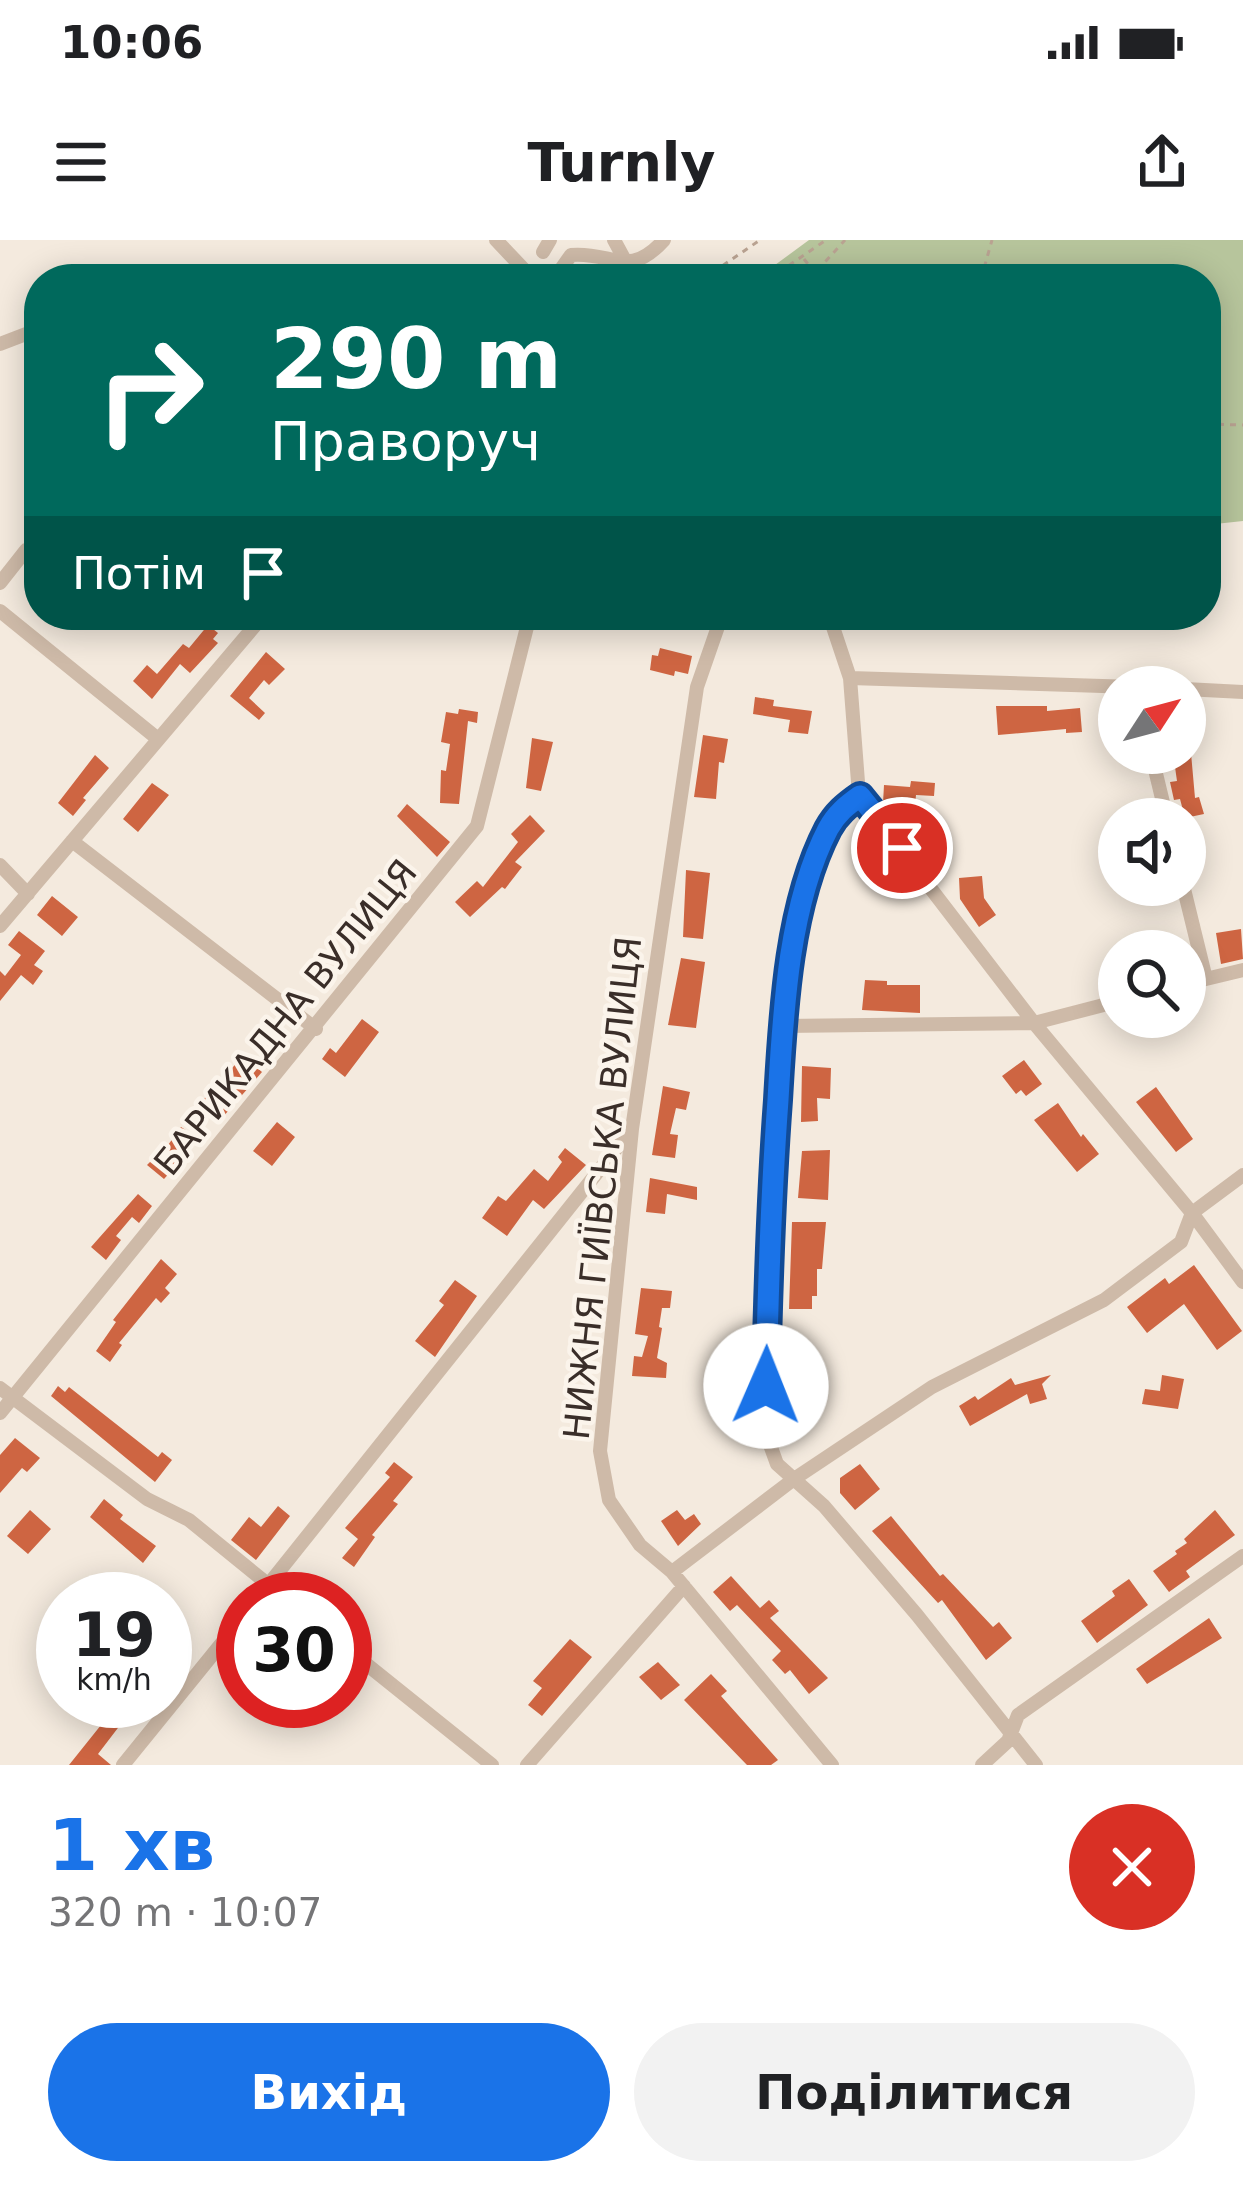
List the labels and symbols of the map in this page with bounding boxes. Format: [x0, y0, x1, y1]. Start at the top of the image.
north arrow [1098, 666, 1206, 774]
pin [851, 797, 953, 899]
street label: БАРИКАДНА ВУЛИЦЯ [146, 852, 425, 1183]
street label: НИЖНЯ ГИЇВСЬКА ВУЛИЦЯ [556, 935, 649, 1442]
position arrow [703, 1323, 829, 1449]
speed limit sign: 30 [216, 1572, 372, 1728]

